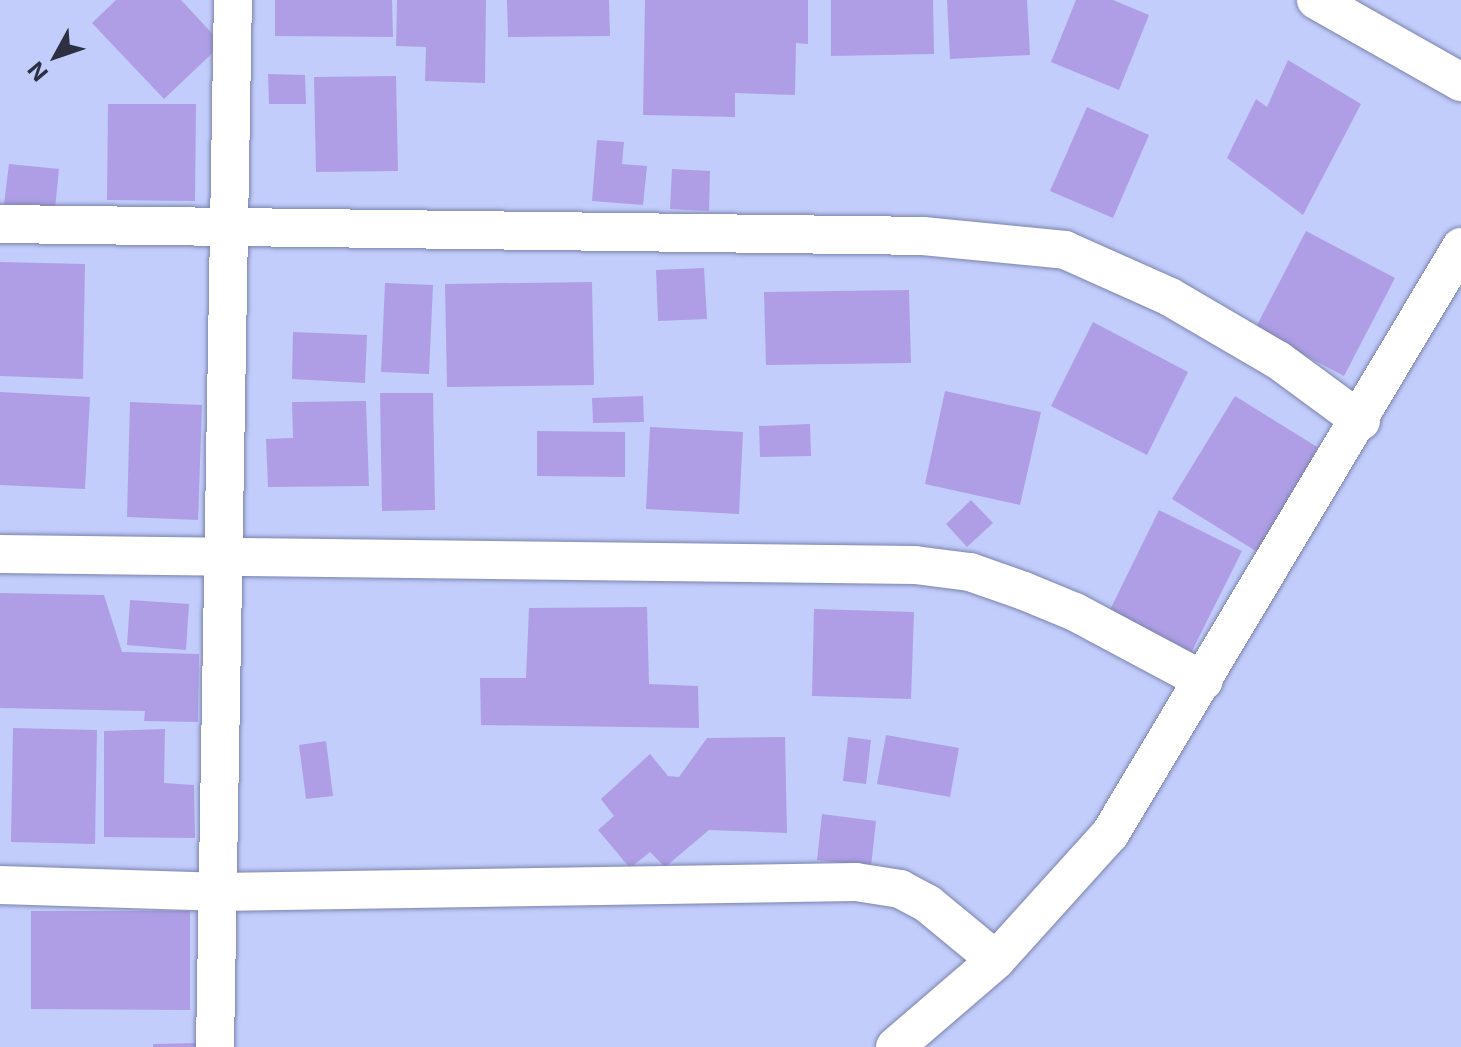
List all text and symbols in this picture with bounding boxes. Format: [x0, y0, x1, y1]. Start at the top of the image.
north arrow [16, 16, 96, 96]
text: N [22, 57, 53, 86]

